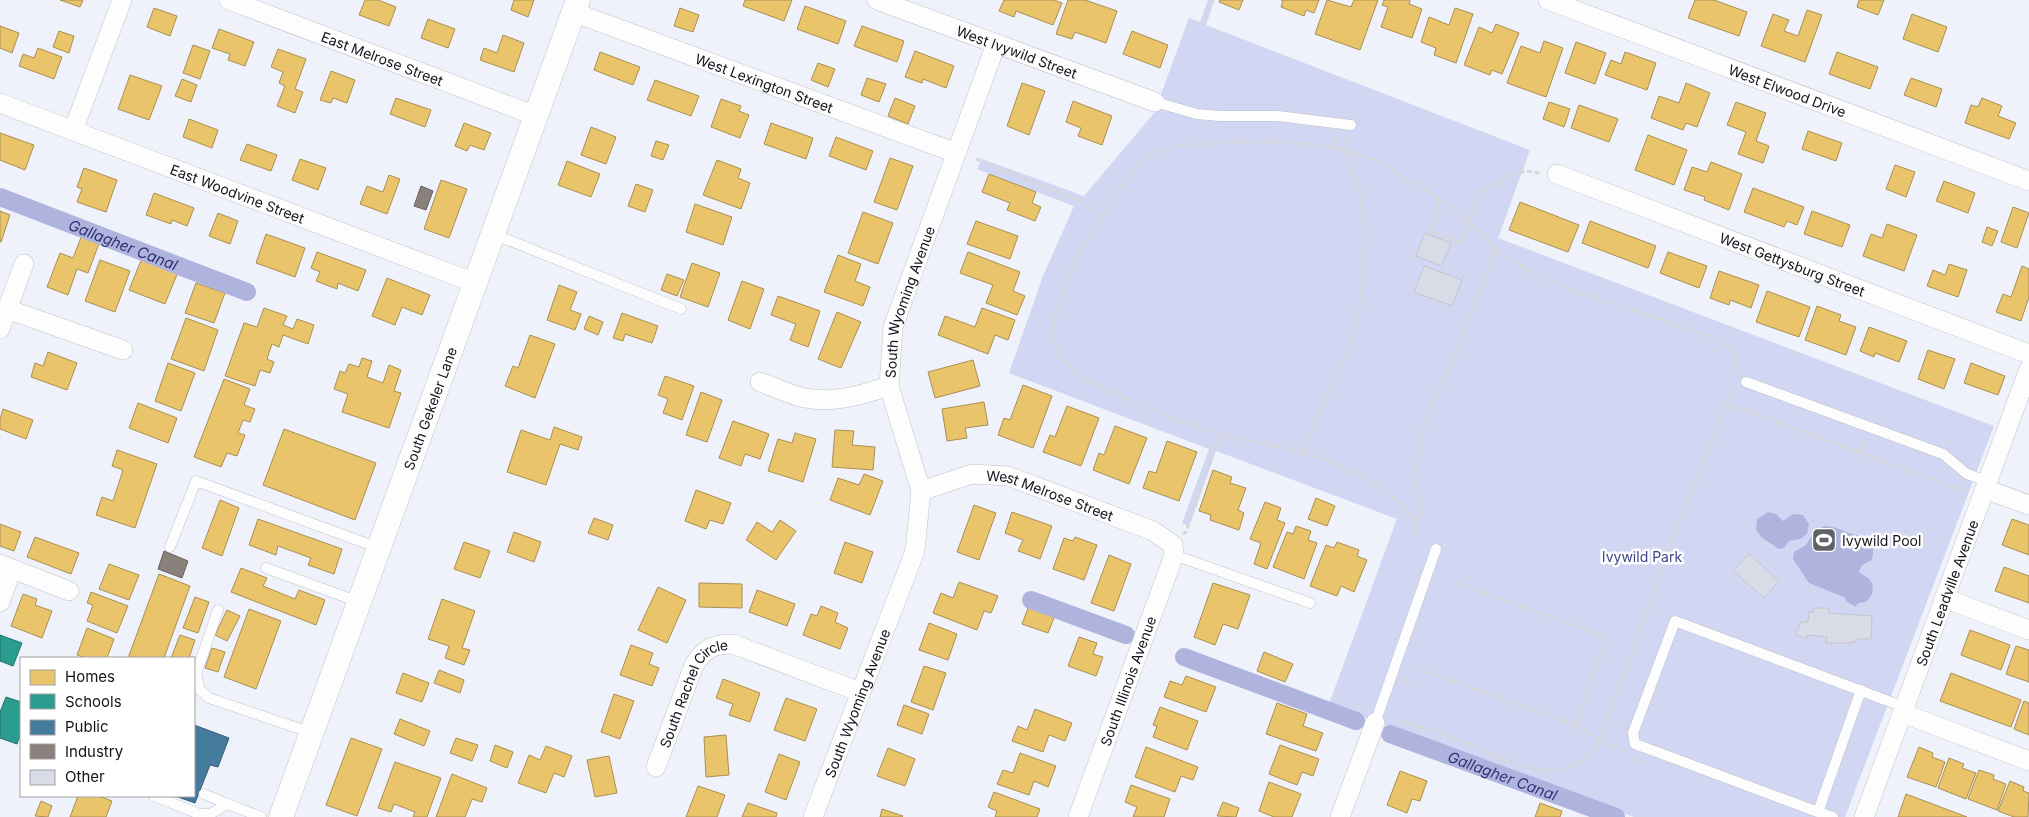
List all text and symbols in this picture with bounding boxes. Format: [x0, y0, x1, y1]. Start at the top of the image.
street label: West Ivywild Street [954, 21, 1080, 81]
street label: East Melrose Street [319, 27, 446, 89]
street label: West Lexington Street [693, 49, 836, 116]
street label: West Elwood Drive [1726, 60, 1849, 120]
street label: East Woodvine Street [168, 160, 307, 226]
water label: Gallagher Canal [66, 215, 181, 274]
street label: South Wyoming Avenue [881, 224, 938, 379]
street label: West Gettysburg Street [1717, 228, 1868, 299]
street label: South Gekeler Lane [399, 344, 460, 472]
street label: West Melrose Street [986, 466, 1116, 524]
street label: South Leadville Avenue [1912, 517, 1981, 668]
sports icon: Ivywild Pool [1811, 527, 1837, 553]
place label: Ivywild Pool [1842, 532, 1921, 549]
park label: Ivywild Park [1602, 548, 1682, 565]
street label: South Illinois Avenue [1097, 614, 1159, 748]
street label: South Wyoming Avenue [820, 626, 893, 780]
street label: South Rachel Circle [655, 636, 729, 750]
legend [20, 657, 195, 797]
text: Homes [65, 667, 115, 686]
text: Schools [65, 692, 122, 711]
text: Public [65, 717, 108, 736]
text: Industry [65, 742, 124, 761]
water label: Gallagher Canal [1445, 747, 1560, 804]
text: Other [65, 767, 105, 786]

